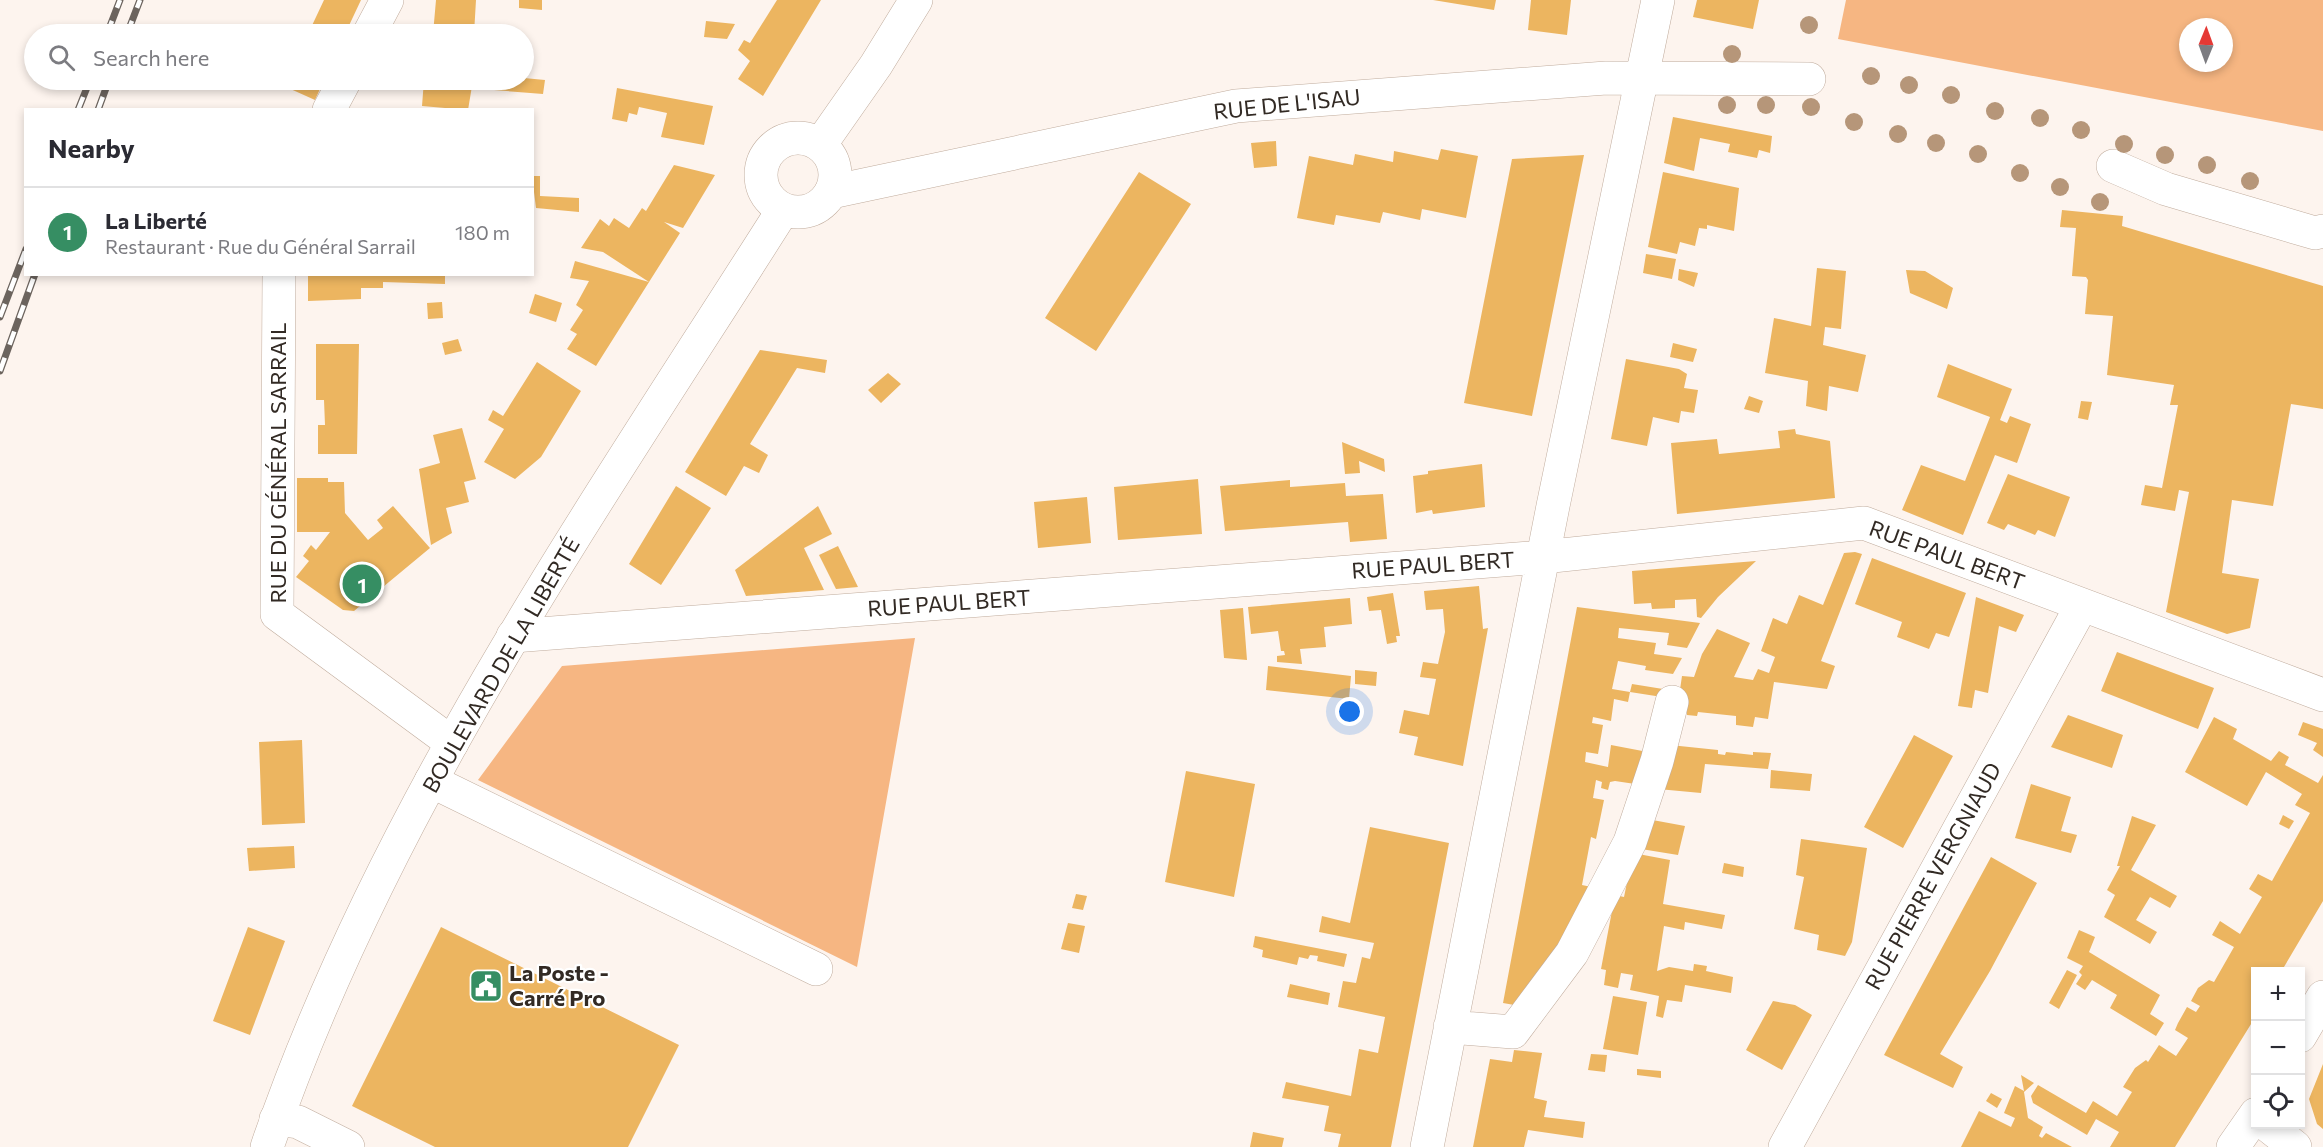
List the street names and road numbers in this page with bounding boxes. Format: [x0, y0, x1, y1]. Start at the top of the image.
street label: RUE DE L'ISAU [1212, 82, 1362, 125]
street label: RUE DU GÉNÉRAL SARRAIL [264, 322, 291, 604]
street label: RUE PAUL BERT [1866, 514, 2029, 595]
street label: BOULEVARD DE LA LIBERTÉ [416, 532, 585, 797]
street label: RUE PAUL BERT [1351, 545, 1515, 584]
street label: RUE PAUL BERT [867, 583, 1031, 622]
street label: RUE PIERRE VERGNIAUD [1859, 757, 2006, 994]

